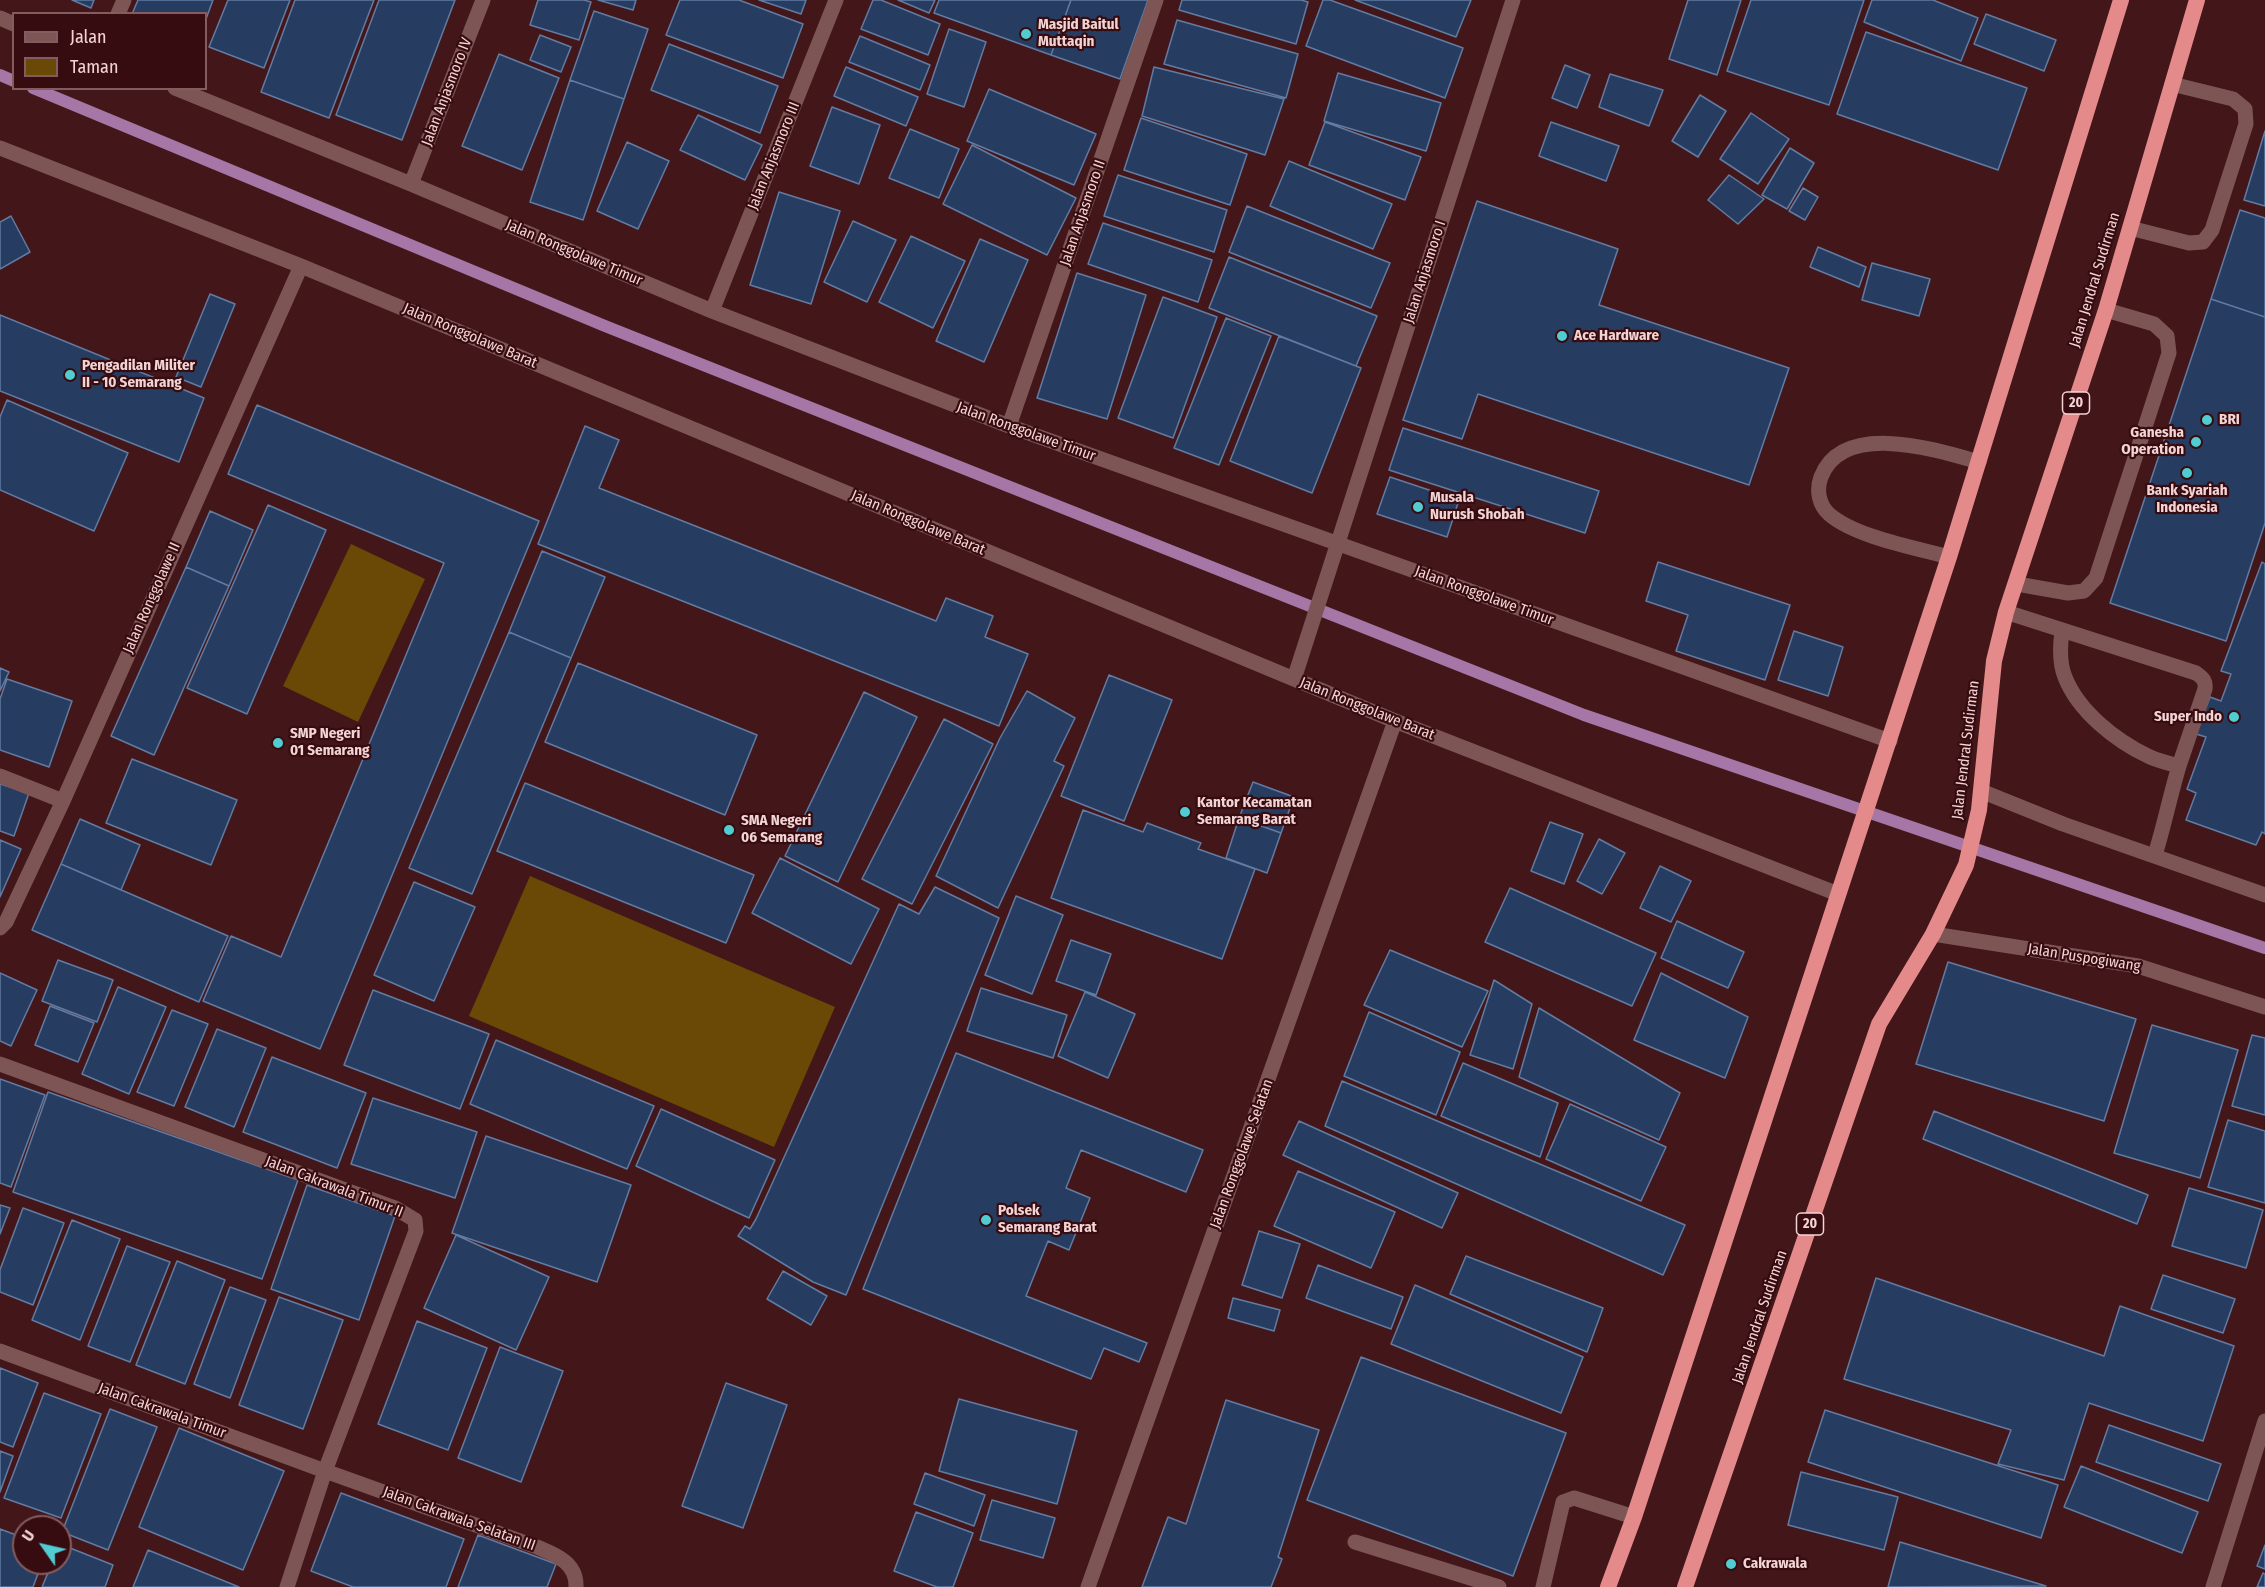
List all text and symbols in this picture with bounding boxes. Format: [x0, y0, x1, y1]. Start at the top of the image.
legend [12, 12, 207, 90]
place label: Masjid Baitul Muttaqin [1038, 16, 1119, 51]
text: Jalan [70, 26, 107, 48]
marker: Masjid Baitul Muttaqin [1019, 27, 1033, 41]
street label: Jalan Anjasmoro IV [418, 35, 476, 149]
text: Taman [70, 56, 118, 78]
street label: Jalan Anjasmoro III [744, 99, 804, 213]
street label: Jalan Anjasmoro II [1056, 158, 1110, 268]
street label: Jalan Jendral Sudirman [2066, 210, 2124, 350]
street label: Jalan Ronggolawe Timur [503, 216, 645, 290]
street label: Jalan Anjasmoro I [1400, 218, 1450, 326]
street label: Jalan Ronggolawe Barat [400, 300, 540, 372]
place label: Ace Hardware [1574, 327, 1659, 345]
marker: Ace Hardware [1555, 329, 1569, 343]
place label: Pengadilan Militer II - 10 Semarang [82, 357, 195, 392]
marker: Pengadilan Militer II - 10 Semarang [63, 368, 77, 382]
road number: 20 [2062, 392, 2090, 414]
street label: Jalan Ronggolawe Timur [954, 398, 1098, 466]
place label: BRI [2219, 411, 2240, 429]
marker: BRI [2200, 413, 2214, 427]
place label: Ganesha Operation [2121, 424, 2184, 459]
marker: Ganesha Operation [2189, 435, 2203, 449]
marker: Bank Syariah Indonesia [2180, 466, 2194, 480]
place label: Bank Syariah Indonesia [2146, 482, 2228, 517]
street label: Jalan Ronggolawe Barat [848, 487, 988, 559]
place label: Musala Nurush Shobah [1430, 489, 1525, 524]
marker: Musala Nurush Shobah [1411, 500, 1425, 514]
street label: Jalan Ronggolawe II [120, 540, 184, 656]
street label: Jalan Ronggolawe Timur [1412, 562, 1556, 630]
street label: Jalan Ronggolawe Barat [1297, 674, 1437, 744]
street label: Jalan Jendral Sudirman [1949, 679, 1983, 821]
place label: Super Indo [2154, 708, 2222, 726]
marker: Super Indo [2227, 710, 2241, 724]
place label: SMP Negeri 01 Semarang [290, 725, 369, 760]
marker: SMP Negeri 01 Semarang [271, 736, 285, 750]
place label: Kantor Kecamatan Semarang Barat [1197, 794, 1312, 829]
marker: Kantor Kecamatan Semarang Barat [1178, 805, 1192, 819]
place label: SMA Negeri 06 Semarang [741, 812, 822, 847]
marker: SMA Negeri 06 Semarang [722, 823, 736, 837]
street label: Jalan Puspogiwang [2026, 940, 2142, 976]
street label: Jalan Ronggolawe Selatan [1207, 1077, 1277, 1231]
street label: Jalan Cakrawala Timur II [263, 1152, 405, 1222]
place label: Polsek Semarang Barat [998, 1202, 1097, 1237]
marker: Polsek Semarang Barat [979, 1213, 993, 1227]
road number: 20 [1796, 1213, 1824, 1235]
street label: Jalan Jendral Sudirman [1729, 1248, 1791, 1386]
street label: Jalan Cakrawala Timur [96, 1380, 228, 1442]
street label: Jalan Cakrawala Selatan III [380, 1483, 538, 1555]
north arrow [12, 1515, 72, 1575]
text: U [18, 1527, 39, 1545]
place label: Cakrawala [1743, 1555, 1807, 1573]
marker: Cakrawala [1724, 1557, 1738, 1571]

